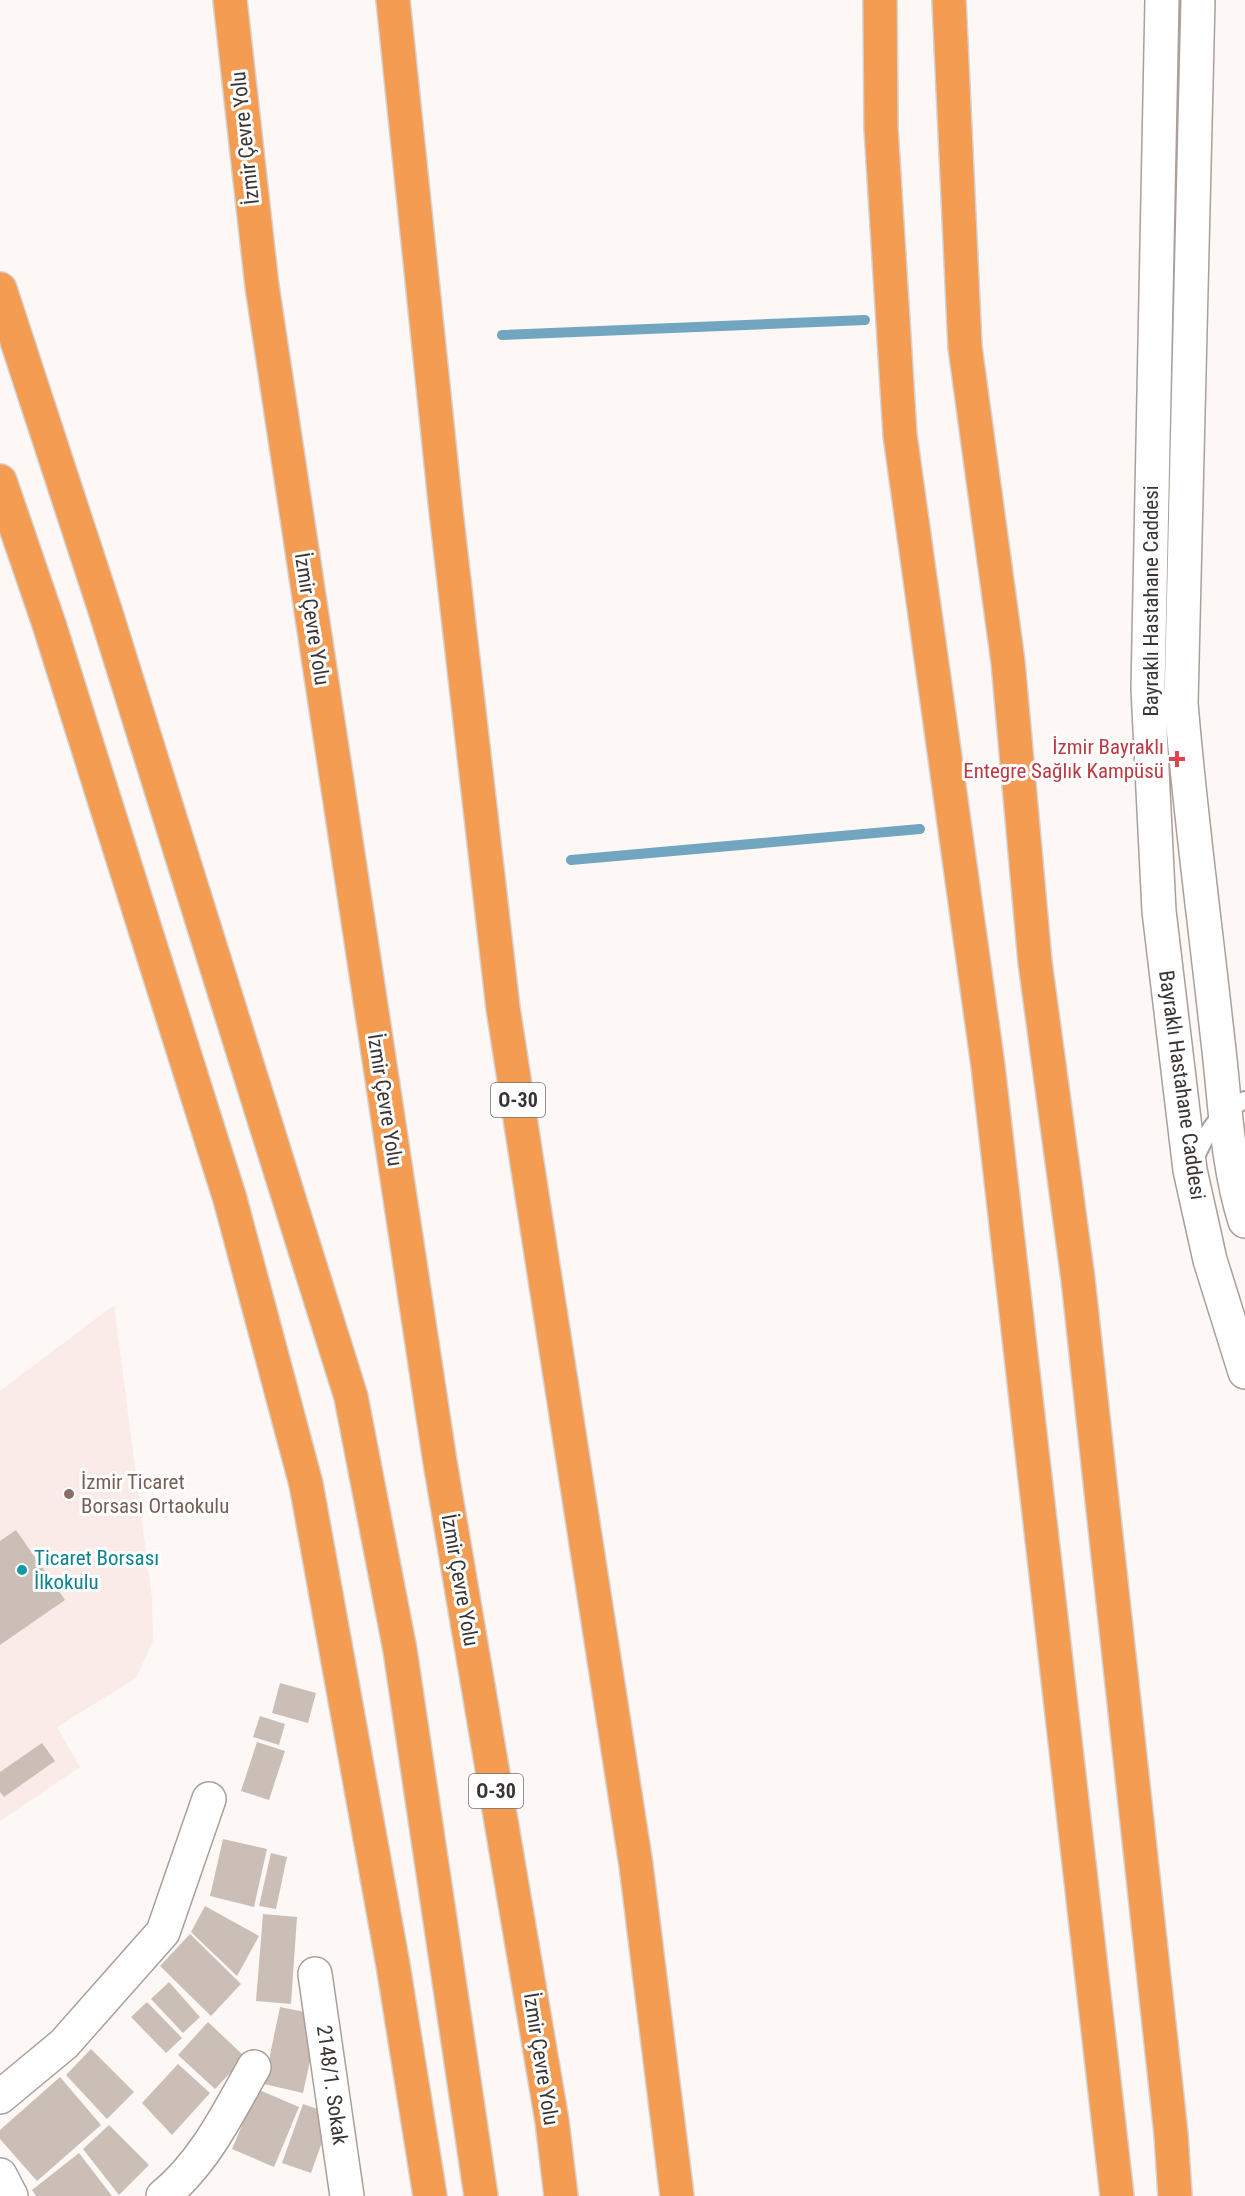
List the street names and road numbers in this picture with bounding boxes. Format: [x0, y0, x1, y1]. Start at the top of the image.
street label: İzmir Çevre Yolu [226, 70, 264, 206]
street label: Bayraklı Hastahane Caddesi [1139, 485, 1163, 717]
street label: İzmir Çevre Yolu [290, 551, 334, 687]
street label: Bayraklı Hastahane Caddesi [1154, 969, 1210, 1201]
street label: İzmir Çevre Yolu [363, 1032, 407, 1168]
road number: O-30 [491, 1083, 545, 1117]
street label: İzmir Çevre Yolu [437, 1512, 483, 1648]
road number: O-30 [469, 1774, 523, 1808]
street label: İzmir Çevre Yolu [519, 1991, 563, 2127]
street label: 2148/1. Sokak [312, 2024, 352, 2147]

